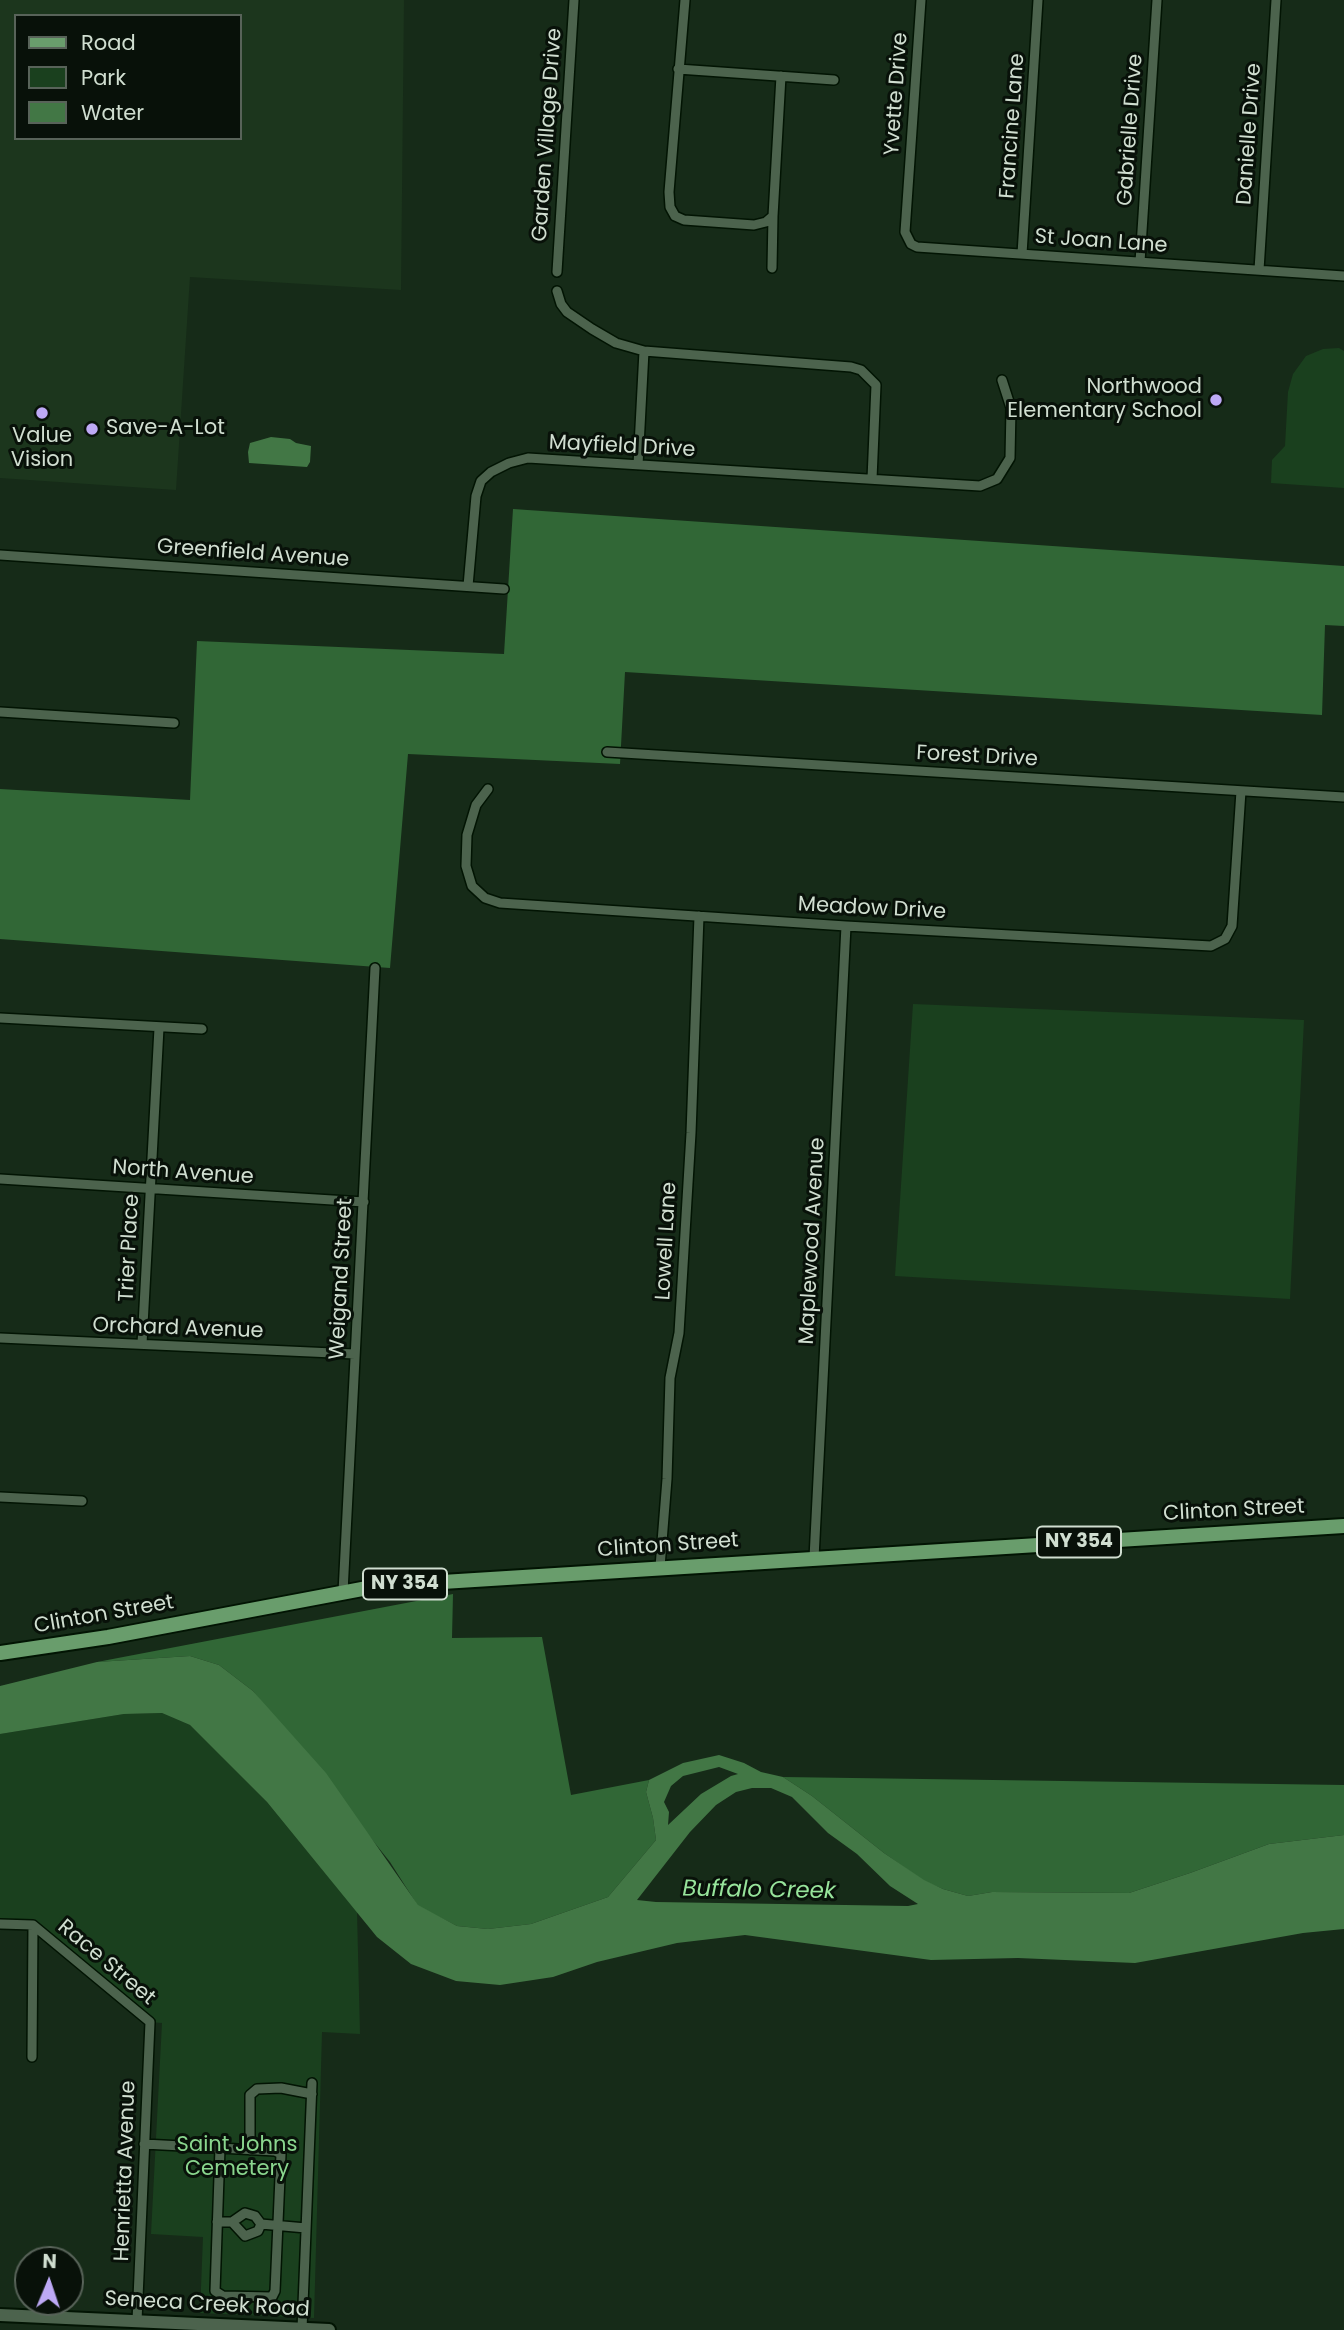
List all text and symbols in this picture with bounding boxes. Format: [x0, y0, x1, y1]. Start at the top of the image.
legend [14, 14, 242, 140]
street label: Garden Village Drive [528, 27, 568, 243]
text: Road [81, 28, 136, 57]
street label: Yvette Drive [880, 31, 914, 157]
street label: Francine Lane [995, 52, 1031, 200]
street label: Gabrielle Drive [1113, 53, 1149, 207]
street label: Danielle Drive [1232, 62, 1268, 206]
text: Park [81, 63, 126, 92]
text: Water [81, 98, 144, 127]
street label: St Joan Lane [1034, 225, 1168, 259]
place label: Northwood Elementary School [1007, 375, 1202, 425]
marker: Northwood Elementary School [1208, 392, 1224, 408]
marker: Value Vision [34, 405, 50, 421]
place label: Save-A-Lot [106, 416, 225, 442]
marker: Save-A-Lot [84, 421, 100, 437]
place label: Value Vision [11, 424, 73, 474]
street label: Mayfield Drive [548, 431, 696, 463]
street label: Greenfield Avenue [156, 535, 350, 573]
street label: Forest Drive [916, 741, 1038, 773]
street label: Meadow Drive [797, 893, 947, 925]
street label: Maplewood Avenue [795, 1137, 831, 1345]
street label: North Avenue [112, 1155, 254, 1191]
street label: Lowell Lane [651, 1181, 683, 1301]
street label: Trier Place [115, 1193, 145, 1303]
street label: Weigand Street [325, 1198, 359, 1360]
street label: Orchard Avenue [92, 1313, 264, 1345]
street label: Clinton Street [1163, 1495, 1305, 1527]
road number: NY 354 [1037, 1526, 1121, 1558]
street label: Clinton Street [596, 1528, 740, 1564]
road number: NY 354 [363, 1568, 447, 1600]
street label: Clinton Street [32, 1590, 176, 1640]
water label: Buffalo Creek [682, 1876, 836, 1906]
street label: Race Street [52, 1915, 160, 2011]
street label: Henrietta Avenue [110, 2080, 142, 2262]
park label: Saint Johns Cemetery [177, 2133, 297, 2183]
north arrow [14, 2246, 84, 2316]
text: N [42, 2248, 57, 2275]
street label: Seneca Creek Road [104, 2287, 310, 2323]

